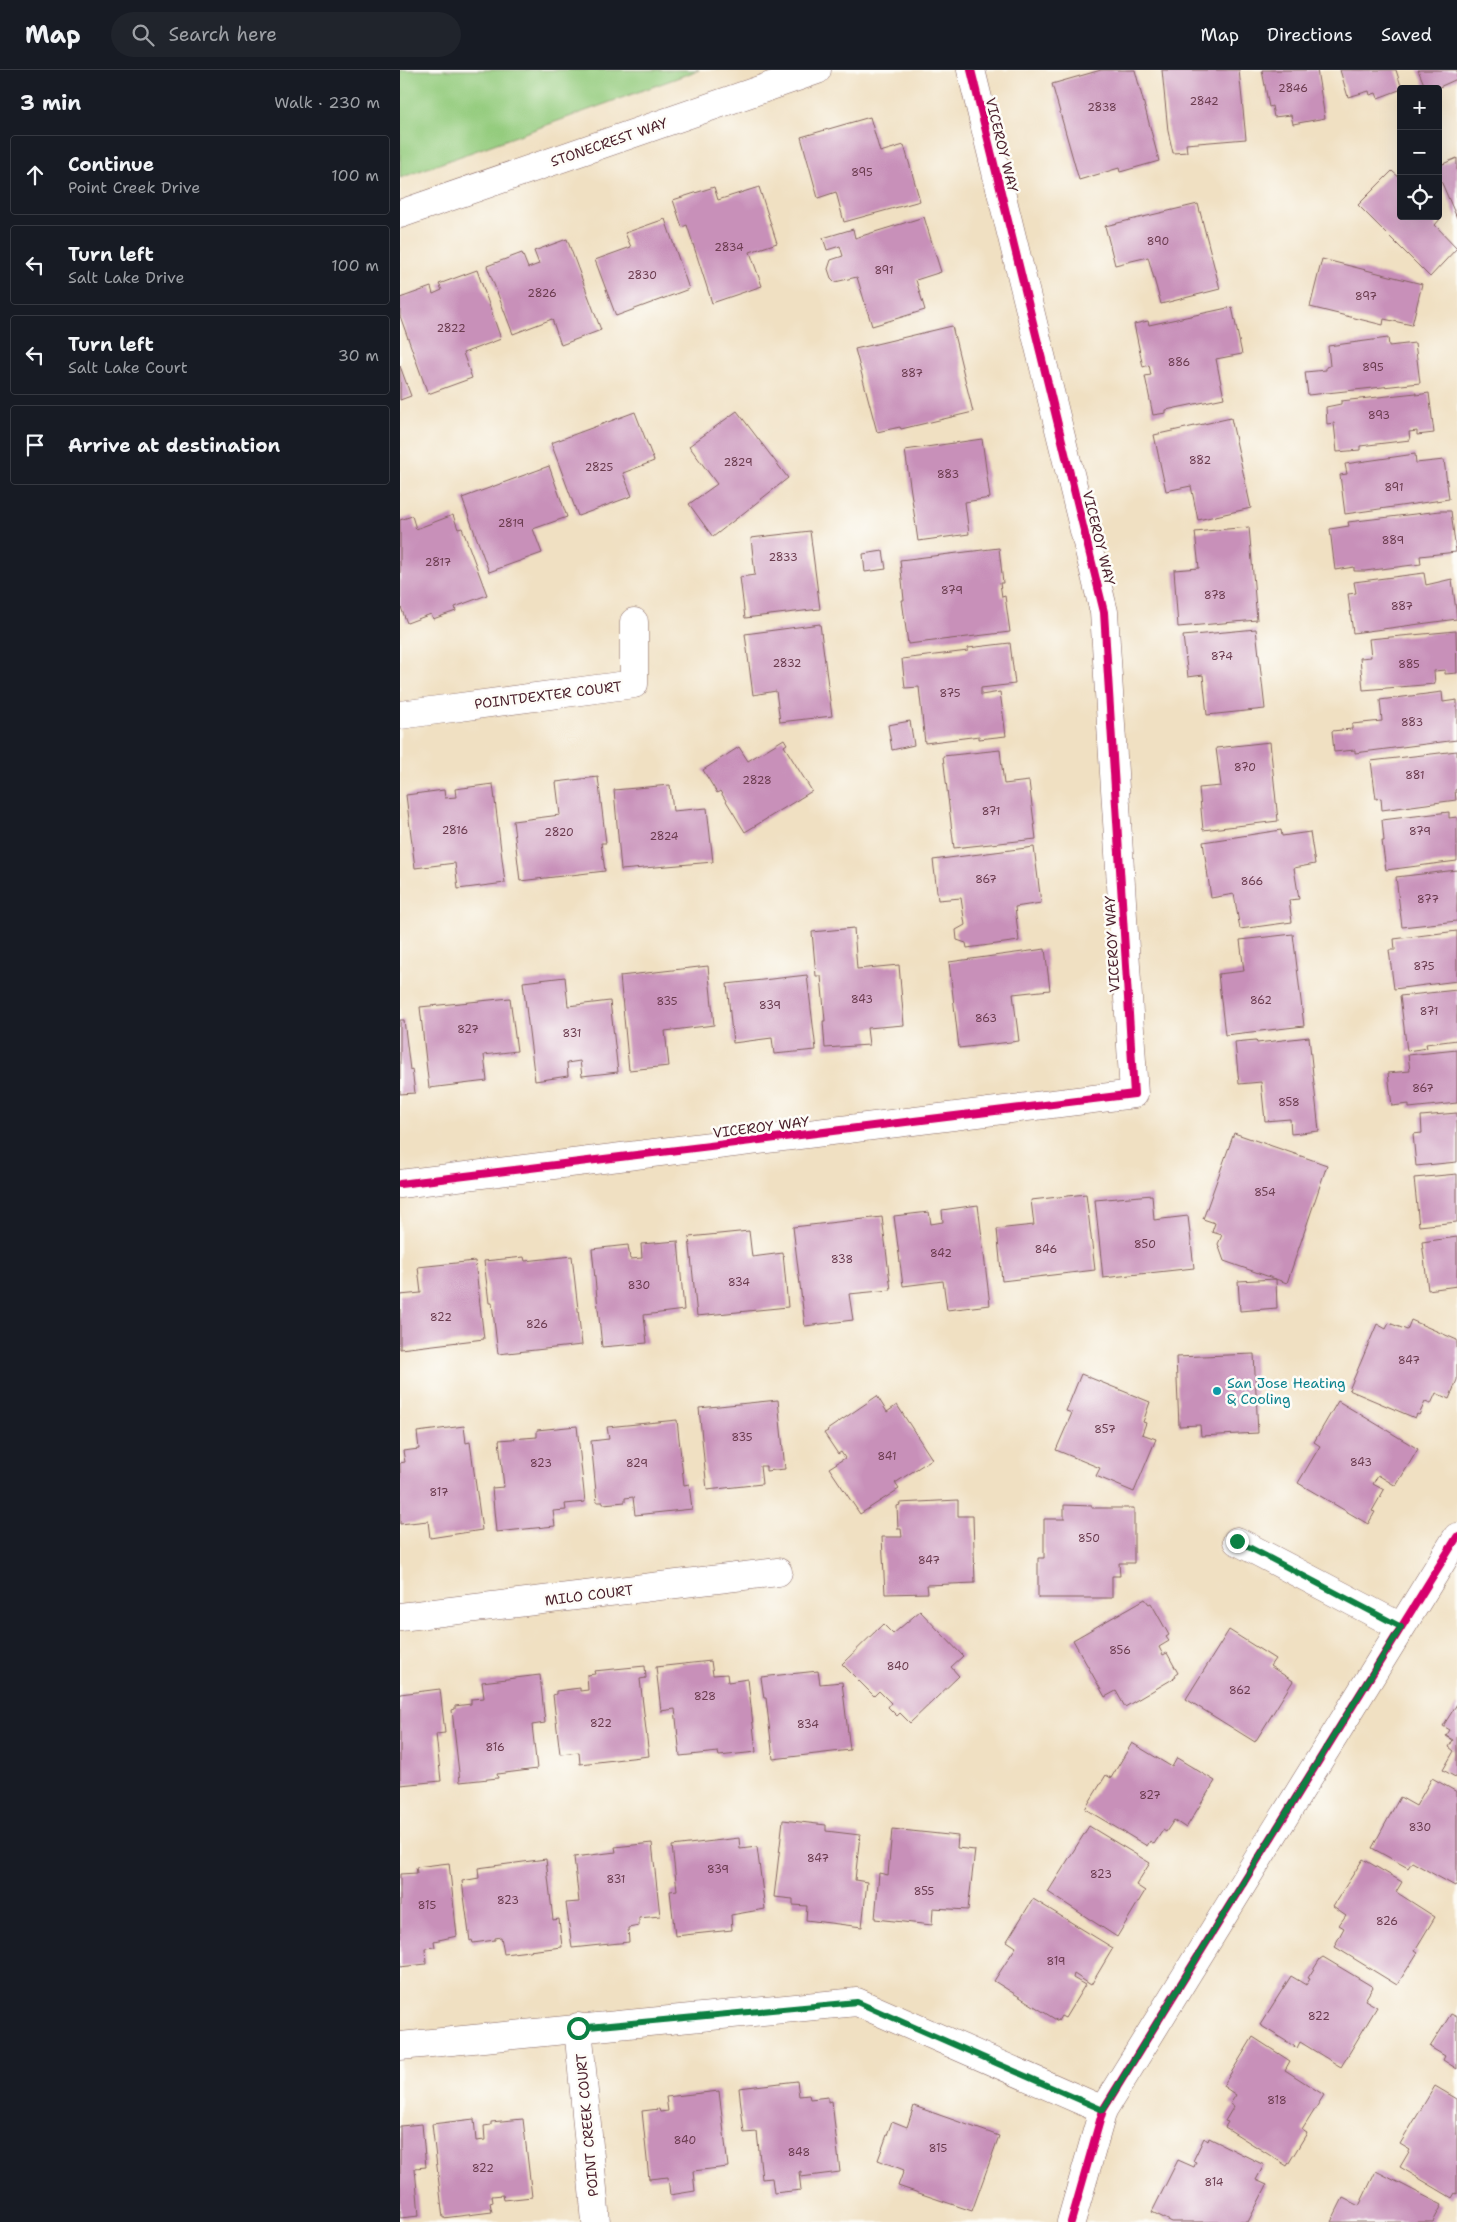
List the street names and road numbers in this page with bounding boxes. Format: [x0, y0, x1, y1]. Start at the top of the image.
street label: VICEROY WAY [982, 96, 1023, 195]
street label: STONECREST WAY [548, 113, 671, 171]
street label: VICEROY WAY [1079, 489, 1120, 588]
street label: POINTDEXTER COURT [473, 677, 623, 713]
street label: VICEROY WAY [1100, 894, 1124, 993]
street label: VICEROY WAY [712, 1112, 811, 1142]
street label: MILO COURT [544, 1581, 635, 1609]
street label: POINT CREEK COURT [572, 2052, 602, 2198]

